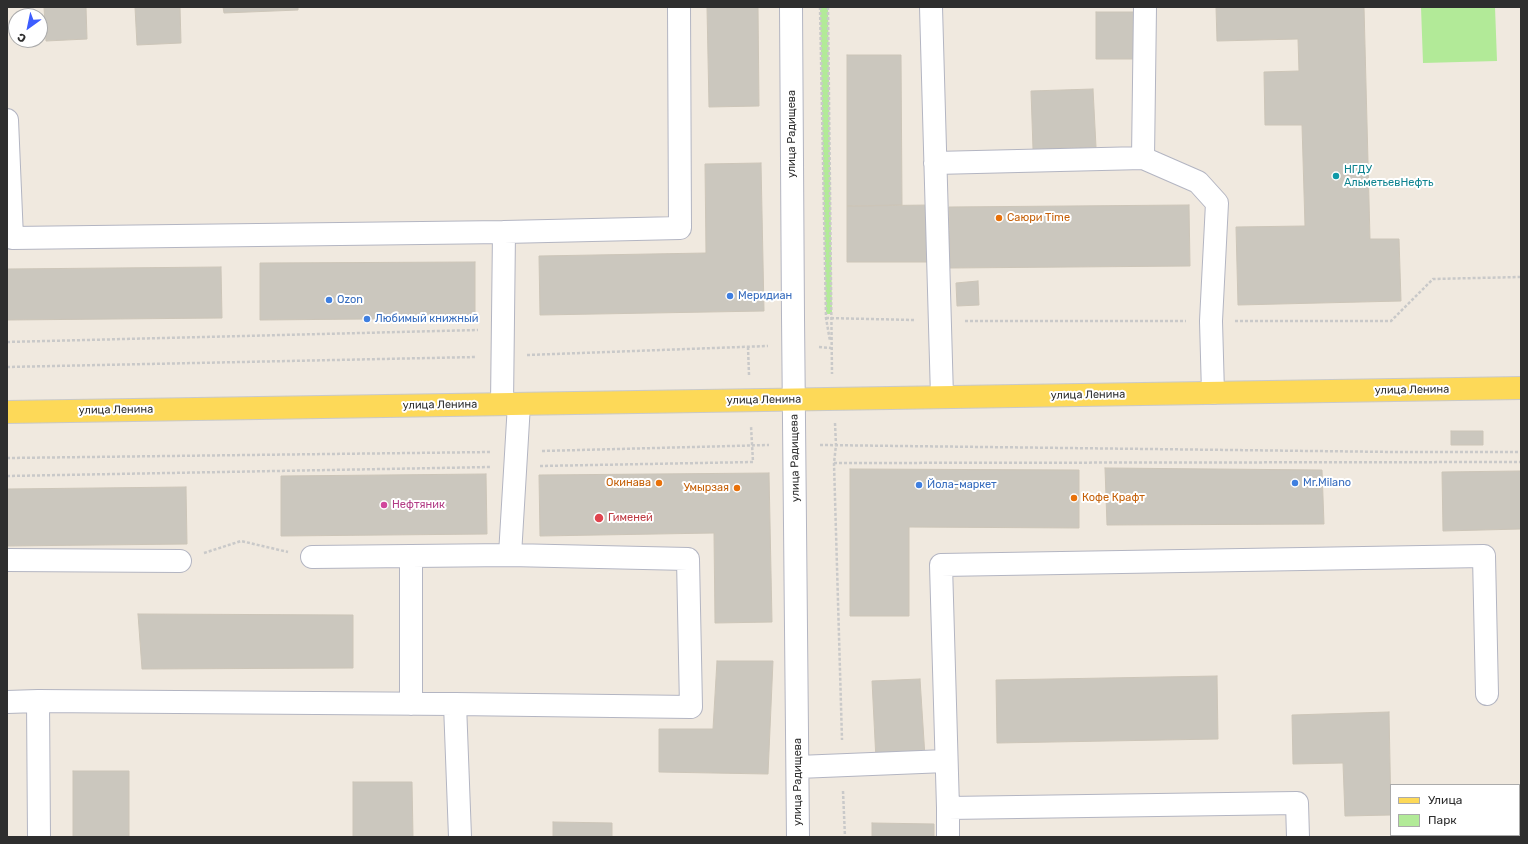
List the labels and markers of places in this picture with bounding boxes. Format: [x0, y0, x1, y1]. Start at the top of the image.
place label: НГДУ АльметьевНефть [1344, 163, 1433, 189]
marker: НГДУ АльметьевНефть [1331, 171, 1341, 181]
place label: Саюри Time [1007, 211, 1070, 225]
marker: Саюри Time [994, 213, 1004, 223]
place label: Меридиан [738, 289, 792, 303]
marker: Меридиан [725, 291, 735, 301]
place label: Ozon [337, 293, 363, 307]
marker: Ozon [324, 295, 334, 305]
place label: Любимый книжный [375, 312, 479, 326]
marker: Любимый книжный [362, 314, 372, 324]
place label: Окинава [606, 476, 651, 490]
place label: Mr.Milano [1303, 476, 1351, 490]
marker: Окинава [654, 478, 664, 488]
place label: Йола-маркет [927, 478, 997, 492]
marker: Mr.Milano [1290, 478, 1300, 488]
marker: Йола-маркет [914, 480, 924, 490]
place label: Умырзая [683, 481, 729, 495]
marker: Умырзая [732, 483, 742, 493]
place label: Кофе Крафт [1082, 491, 1145, 505]
marker: Кофе Крафт [1069, 493, 1079, 503]
place label: Нефтяник [392, 498, 445, 512]
marker: Нефтяник [379, 500, 389, 510]
place label: Гименей [608, 511, 653, 525]
marker: Гименей [593, 512, 605, 524]

